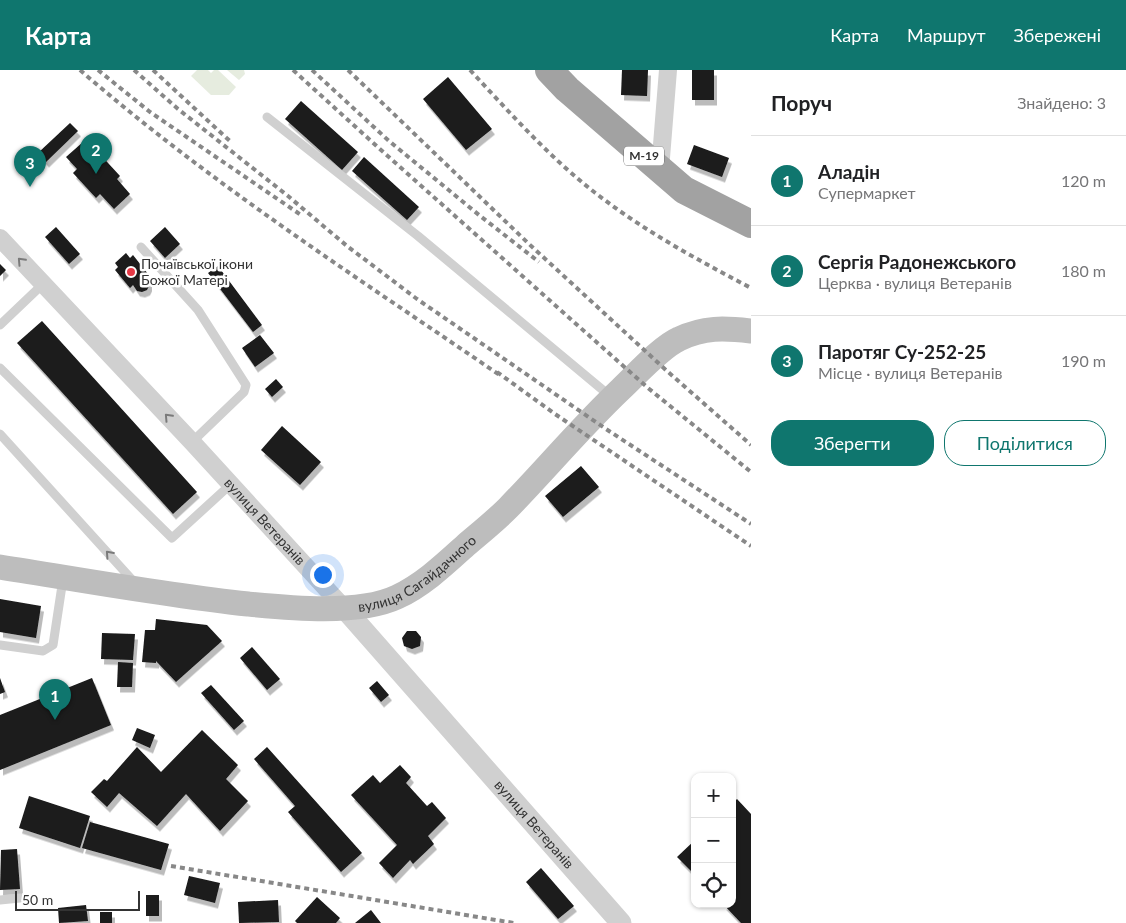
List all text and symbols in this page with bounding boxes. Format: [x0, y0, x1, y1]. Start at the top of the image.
text: Карта [25, 21, 92, 50]
text: Карта [830, 24, 879, 46]
text: Маршрут [907, 24, 986, 46]
text: Збережені [1014, 24, 1101, 46]
text: Поруч [771, 90, 832, 115]
text: Знайдено: 3 [1017, 93, 1106, 112]
pin: 2 [80, 133, 112, 174]
pin: 3 [14, 146, 46, 187]
road number: М-19 [624, 146, 664, 165]
text: Аладін [818, 160, 880, 183]
text: 1 [782, 171, 792, 190]
text: 120 m [1061, 171, 1106, 190]
text: Супермаркет [818, 183, 916, 202]
text: Сергія Радонежського [818, 250, 1016, 273]
place label: Почаївської ікони Божої Матері [141, 255, 253, 288]
one-way arrow [18, 257, 27, 266]
text: 2 [782, 261, 792, 280]
text: 180 m [1061, 261, 1106, 280]
marker: Почаївської ікони Божої Матері [125, 266, 137, 278]
text: Церква · вулиця Ветеранів [818, 273, 1012, 292]
text: Паротяг Су-252-25 [818, 340, 986, 363]
text: 3 [782, 351, 792, 370]
text: 190 m [1061, 351, 1106, 370]
text: Місце · вулиця Ветеранів [818, 363, 1002, 382]
one-way arrow [165, 414, 174, 423]
button: Зберегти [771, 420, 934, 466]
button: Поділитися [944, 420, 1106, 466]
street label: вулиця Ветеранів [221, 474, 309, 568]
street label: вулиця Сагайдачного [357, 531, 479, 615]
one-way arrow [106, 551, 115, 560]
your location [310, 562, 336, 588]
pin: 1 [39, 679, 71, 720]
map controls [691, 773, 736, 908]
button: + [691, 773, 736, 818]
street label: вулиця Ветеранів [491, 776, 578, 872]
button: − [691, 818, 736, 863]
button: locate [691, 863, 736, 908]
scale bar [15, 888, 140, 911]
text: 50 m [22, 891, 53, 908]

